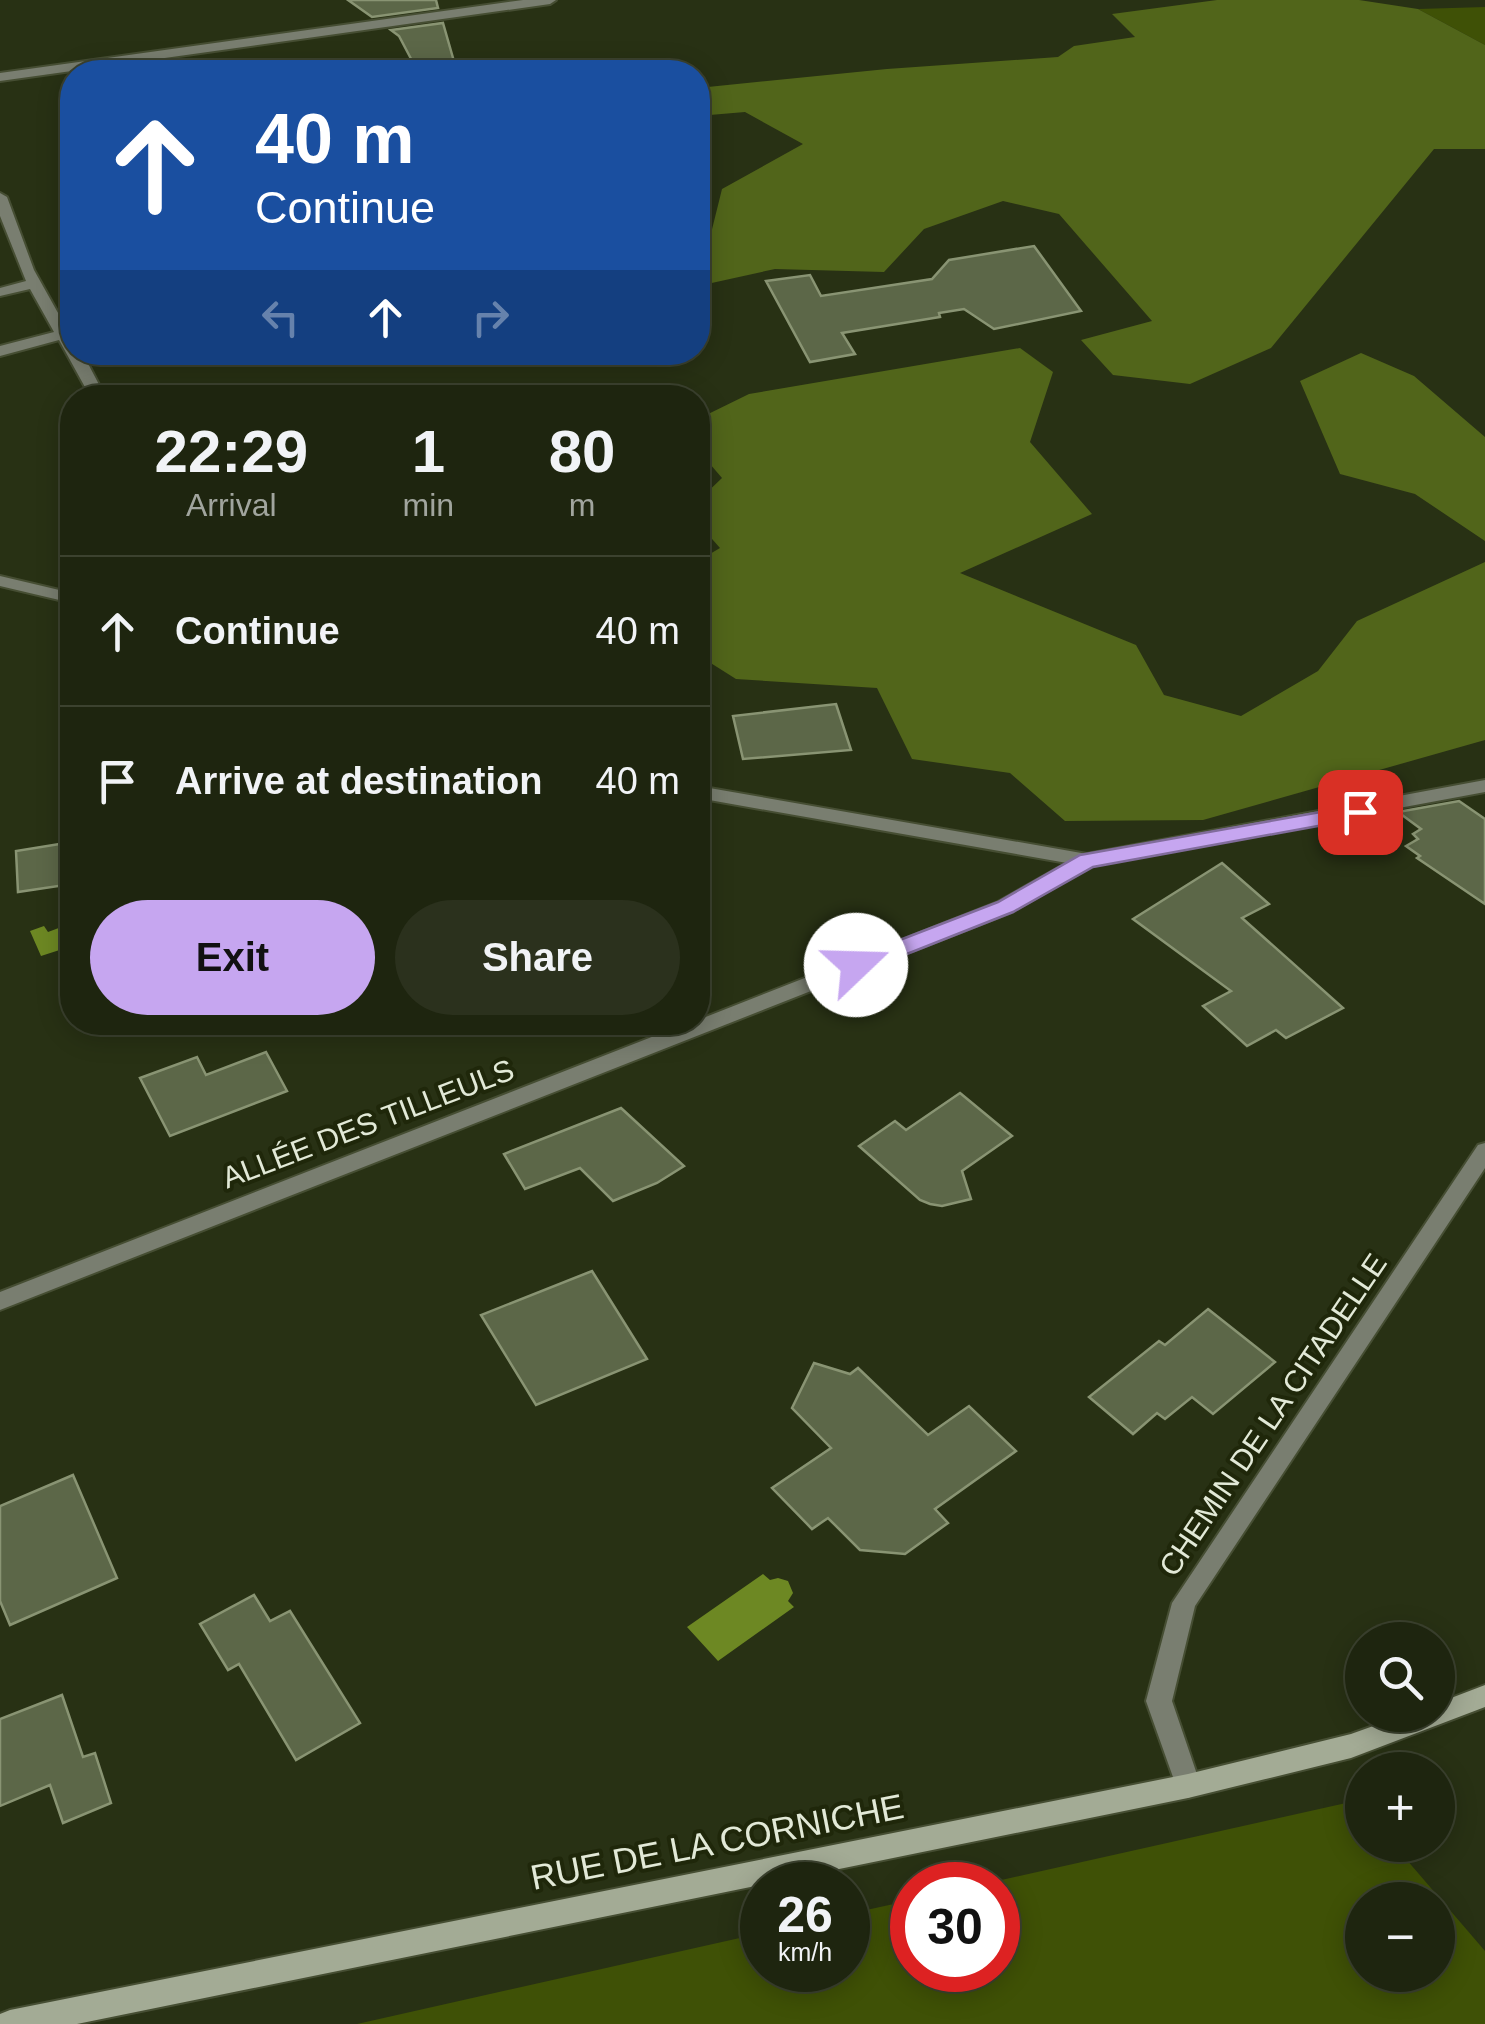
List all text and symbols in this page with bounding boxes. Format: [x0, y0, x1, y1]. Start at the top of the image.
icon: ahead [90, 100, 220, 230]
text: 40 m [255, 100, 415, 178]
text: Continue [255, 182, 435, 233]
icon: left [253, 290, 308, 345]
icon: ahead [358, 290, 413, 345]
icon: right [463, 290, 518, 345]
text: 22:29 [155, 418, 308, 485]
text: 1 [412, 418, 445, 485]
text: 80 [549, 418, 615, 485]
text: Arrival [186, 487, 277, 523]
text: min [403, 487, 454, 523]
text: m [569, 487, 595, 523]
icon: ahead [90, 604, 145, 659]
text: Continue [175, 610, 340, 652]
text: 40 m [596, 610, 680, 652]
icon: arrive [90, 754, 145, 809]
text: Arrive at destination [175, 760, 542, 802]
text: 40 m [596, 760, 680, 802]
pin [1318, 770, 1403, 855]
icon: arrive [1333, 785, 1388, 840]
button: Exit [90, 900, 375, 1015]
button: Share [395, 900, 680, 1015]
position arrow [804, 913, 908, 1017]
street label: ALLÉE DES TILLEULS [217, 1053, 518, 1194]
street label: CHEMIN DE LA CITADELLE [1152, 1247, 1393, 1582]
map controls [1345, 1622, 1455, 1992]
button: search [1345, 1622, 1455, 1732]
button: + [1345, 1752, 1455, 1862]
street label: RUE DE LA CORNICHE [527, 1786, 907, 1897]
speed limit sign: 30 [890, 1862, 1020, 1992]
button: − [1345, 1882, 1455, 1992]
text: 26 [777, 1887, 833, 1943]
text: km/h [778, 1938, 832, 1966]

